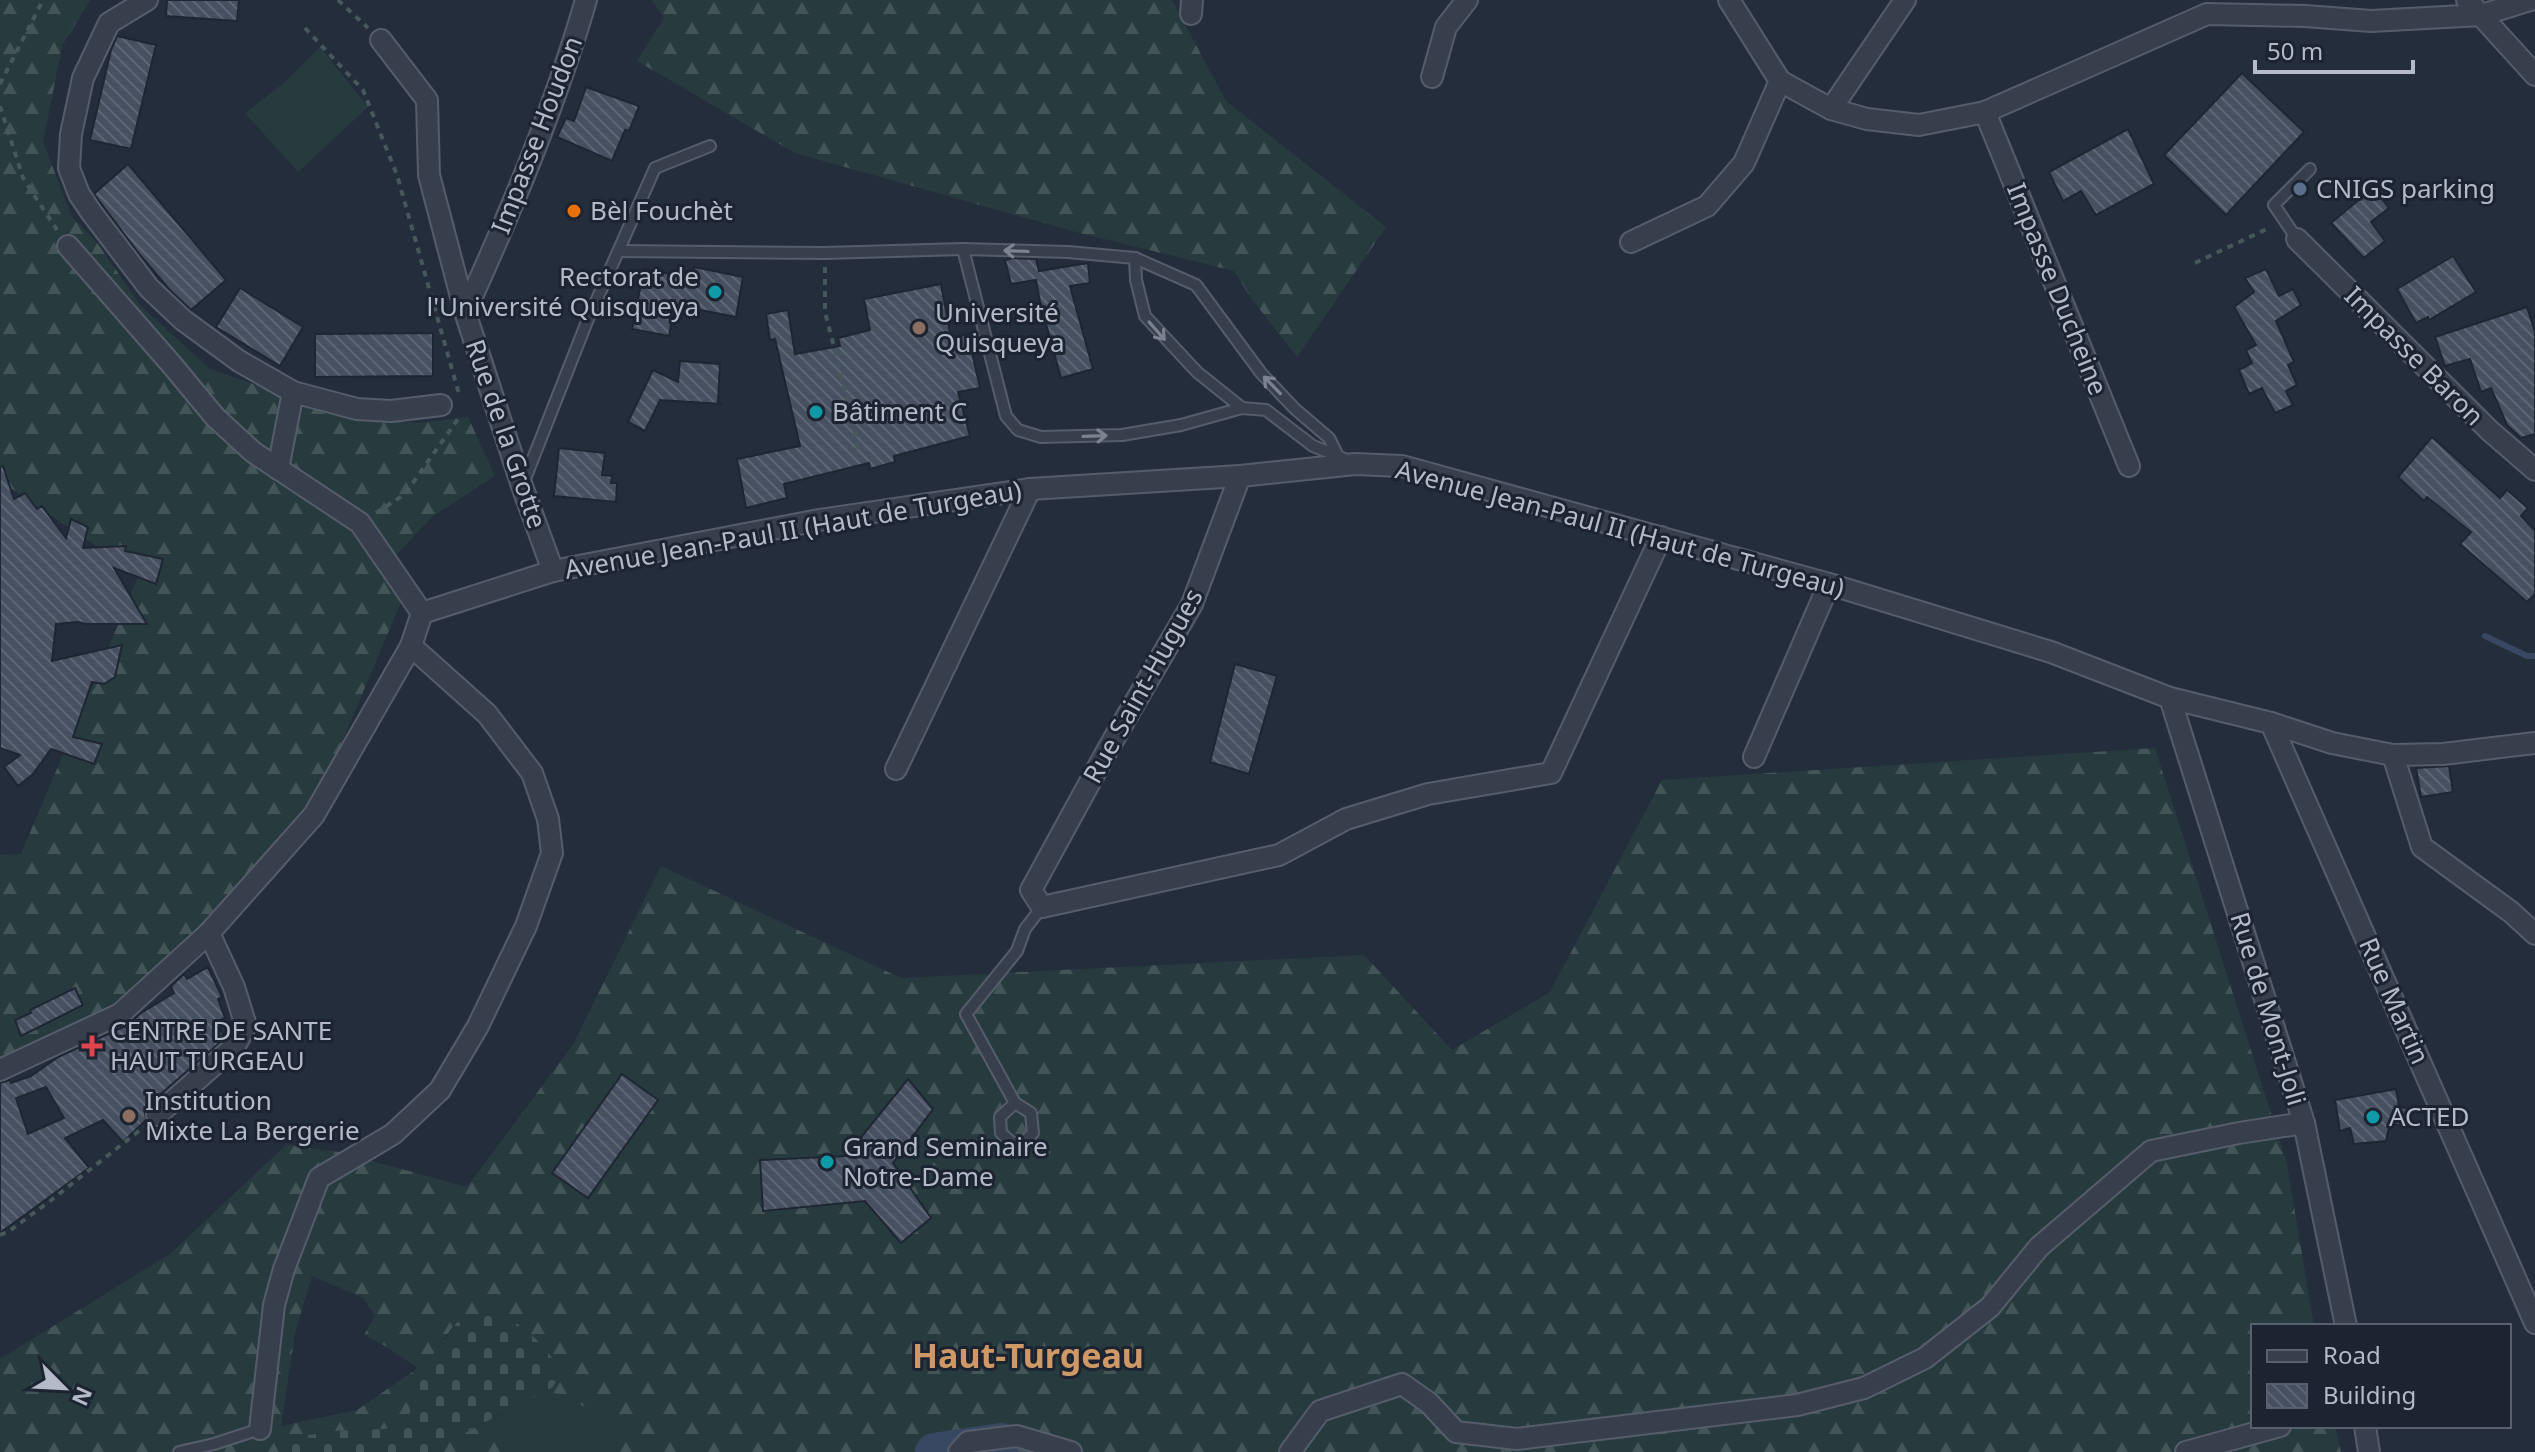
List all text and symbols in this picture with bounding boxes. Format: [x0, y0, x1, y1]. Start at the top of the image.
scale bar [2255, 24, 2413, 74]
street label: Impasse Houdon [482, 31, 590, 239]
text: 50 m [2267, 34, 2323, 67]
place label: CNIGS parking [2316, 170, 2495, 206]
street label: Impasse Ducheine [1999, 177, 2117, 400]
marker: CNIGS parking [2291, 180, 2309, 198]
place label: Bèl Fouchèt [590, 192, 733, 228]
marker: Bèl Fouchèt [565, 202, 583, 220]
one-way arrow [1003, 243, 1030, 258]
place label: Rectorat de l'Université Quisqueya [426, 258, 699, 324]
street label: Impasse Baron [2337, 278, 2492, 433]
marker: Rectorat de l'Université Quisqueya [706, 283, 724, 301]
place label: Université Quisqueya [935, 294, 1065, 360]
marker: Université Quisqueya [910, 319, 928, 337]
one-way arrow [1148, 320, 1166, 340]
street label: Rue de la Grotte [458, 334, 556, 533]
one-way arrow [1263, 376, 1282, 395]
place label: Bâtiment C [832, 393, 967, 429]
marker: Bâtiment C [807, 403, 825, 421]
one-way arrow [1081, 428, 1108, 443]
street label: Avenue Jean-Paul II (Haut de Turgeau) [1392, 451, 1849, 605]
street label: Avenue Jean-Paul II (Haut de Turgeau) [562, 471, 1024, 587]
street label: Rue Saint-Hugues [1074, 582, 1211, 789]
street label: Rue de Mont-Joli [2222, 908, 2315, 1110]
street label: Rue Martin [2351, 932, 2439, 1069]
place label: CENTRE DE SANTE HAUT TURGEAU [110, 1012, 332, 1078]
marker: CENTRE DE SANTE HAUT TURGEAU [81, 1035, 103, 1057]
place label: Institution Mixte La Bergerie [145, 1082, 360, 1148]
place label: ACTED [2389, 1098, 2469, 1134]
marker: Institution Mixte La Bergerie [120, 1107, 138, 1125]
marker: ACTED [2364, 1108, 2382, 1126]
place label: Grand Seminaire Notre-Dame [843, 1128, 1048, 1194]
marker: Grand Seminaire Notre-Dame [818, 1153, 836, 1171]
legend [2251, 1324, 2511, 1428]
district label: Haut-Turgeau [912, 1332, 1144, 1378]
text: Road [2323, 1338, 2381, 1371]
north arrow [24, 1348, 104, 1428]
text: Building [2323, 1378, 2416, 1411]
text: N [66, 1382, 101, 1411]

